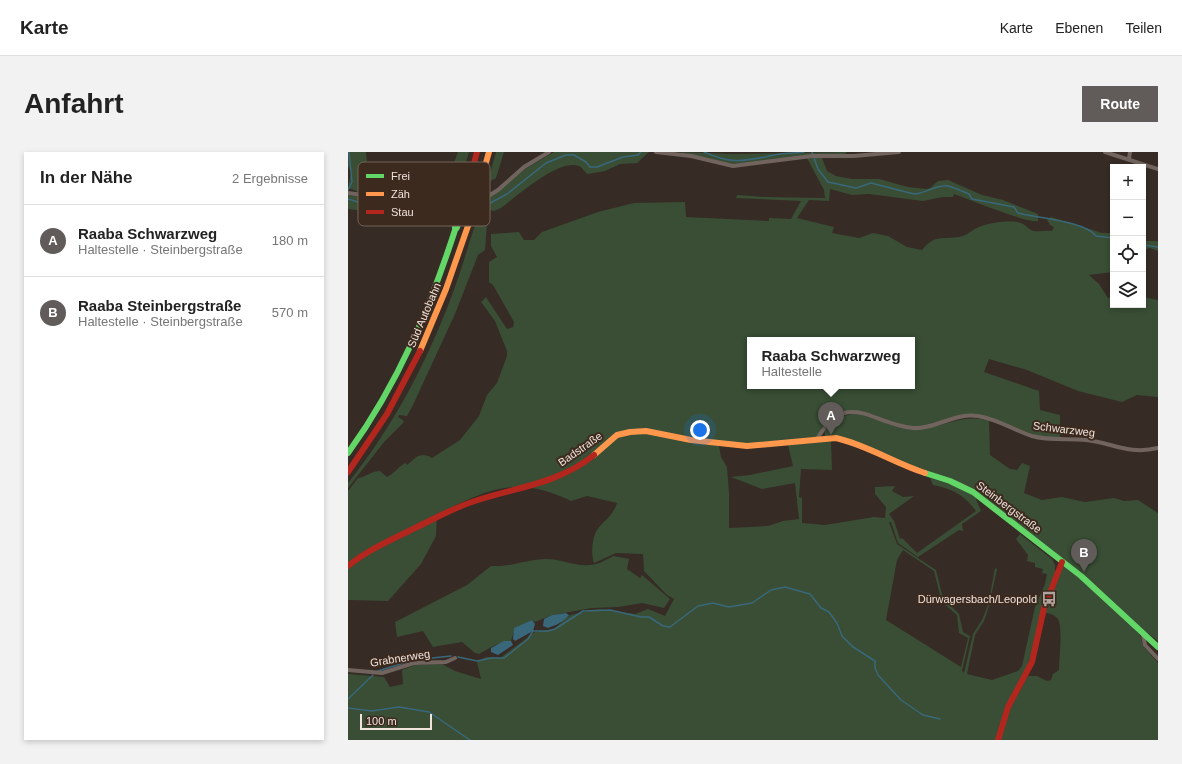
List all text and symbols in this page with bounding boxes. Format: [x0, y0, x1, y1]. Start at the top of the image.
text: Karte [20, 17, 69, 38]
text: Karte [1000, 20, 1033, 36]
text: Ebenen [1055, 20, 1103, 36]
text: Teilen [1125, 20, 1162, 36]
button: Route [1082, 86, 1158, 122]
text: Anfahrt [24, 88, 124, 119]
legend [358, 162, 490, 226]
map controls [1110, 164, 1146, 308]
button: + [1110, 164, 1146, 200]
text: In der Nähe [40, 168, 133, 187]
text: Frei [391, 170, 410, 182]
text: 2 Ergebnisse [232, 171, 308, 186]
text: Zäh [391, 188, 410, 200]
button: − [1110, 200, 1146, 236]
text: Stau [391, 206, 414, 218]
text: Raaba Schwarzweg [78, 225, 217, 242]
text: A [48, 233, 58, 248]
text: 180 m [272, 233, 308, 248]
button: locate [1110, 236, 1146, 272]
text: Haltestelle · Steinbergstraße [78, 242, 243, 257]
button: layers [1110, 272, 1146, 308]
street label: Süd Autobahn [405, 281, 443, 349]
text: Raaba Steinbergstraße [78, 297, 241, 314]
text: B [48, 305, 58, 320]
text: 570 m [272, 305, 308, 320]
text: Haltestelle · Steinbergstraße [78, 314, 243, 329]
popup [747, 337, 915, 389]
text: Raaba Schwarzweg [761, 347, 901, 364]
text: Haltestelle [761, 364, 822, 379]
pin: A [818, 402, 844, 435]
street label: Schwarzweg [1032, 419, 1096, 439]
your location [690, 420, 710, 440]
street label: Badstraße [556, 430, 604, 468]
street label: Steinbergstraße [974, 479, 1044, 535]
pin: B [1071, 539, 1097, 572]
bus stop icon: Dürwagersbach/Leopold [1040, 590, 1058, 608]
place label: Dürwagersbach/Leopold [918, 593, 1037, 605]
street label: Grabnerweg [369, 647, 431, 669]
scale bar [360, 712, 432, 731]
text: 100 m [366, 715, 397, 727]

